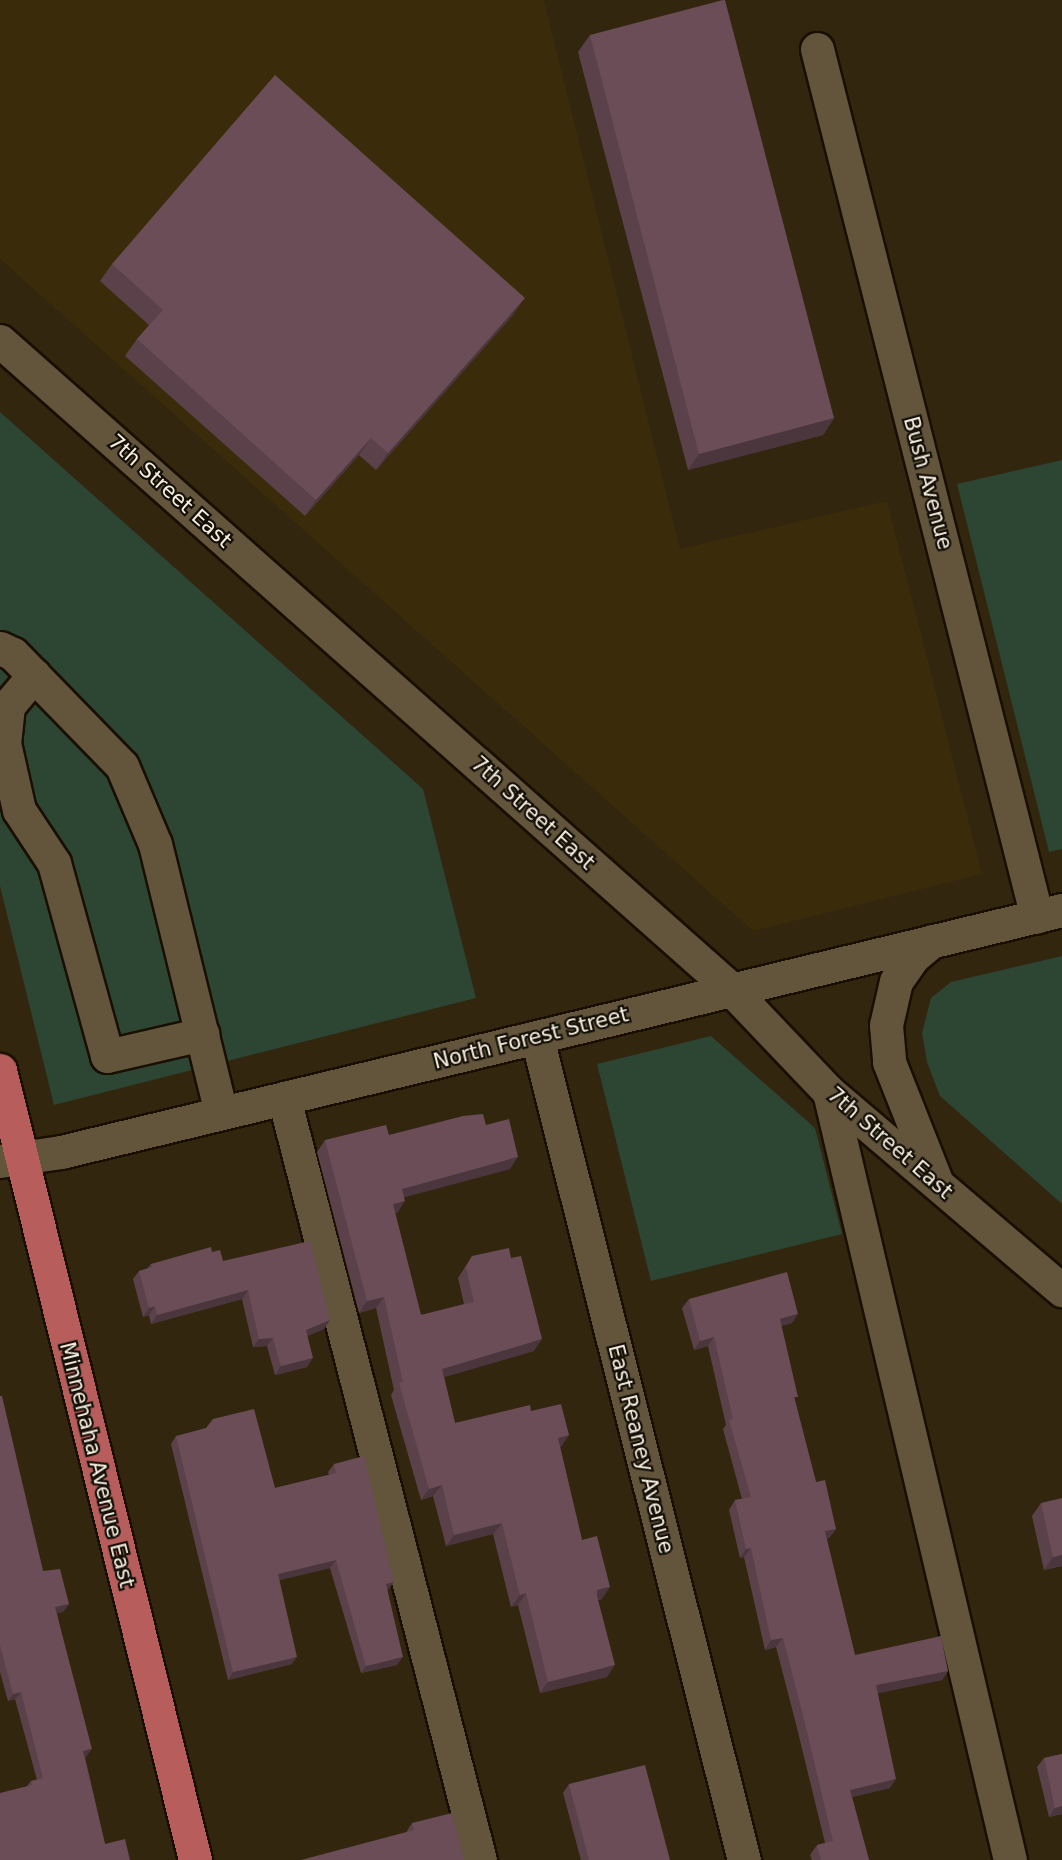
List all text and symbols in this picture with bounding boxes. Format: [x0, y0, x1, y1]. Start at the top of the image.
street label: Bush Avenue [898, 414, 958, 552]
street label: 7th Street East [103, 429, 237, 553]
street label: 7th Street East [466, 751, 600, 875]
street label: North Forest Street [431, 1002, 631, 1074]
street label: 7th Street East [822, 1082, 958, 1204]
street label: Minnehaha Avenue East [54, 1339, 140, 1591]
street label: East Reaney Avenue [603, 1342, 679, 1556]

